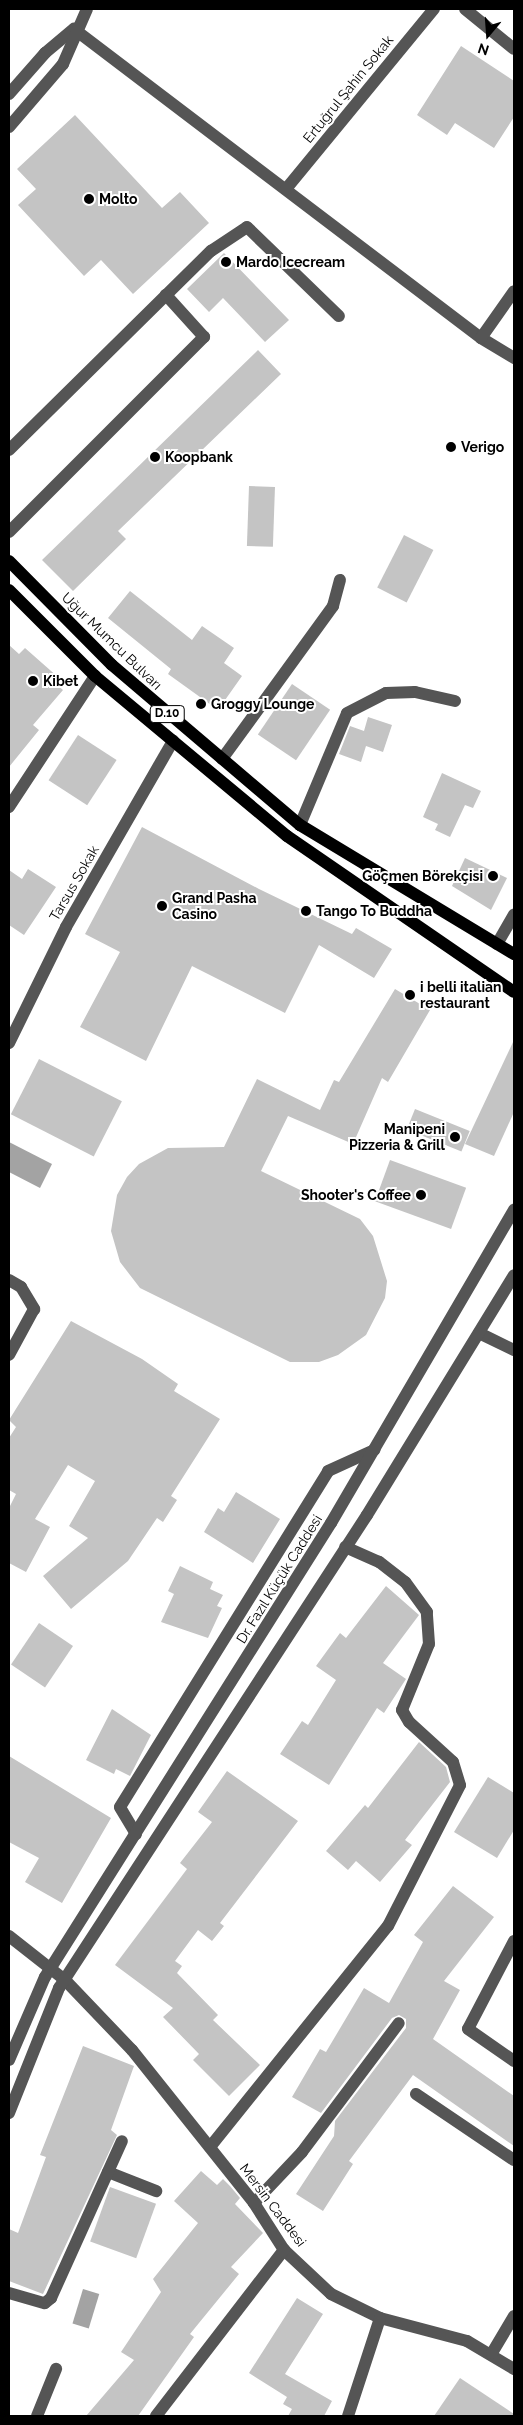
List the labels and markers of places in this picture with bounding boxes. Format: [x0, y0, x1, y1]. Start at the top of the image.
place label: Molto [99, 191, 138, 207]
marker: Molto [83, 193, 95, 205]
place label: Mardo Icecream [236, 254, 345, 270]
marker: Mardo Icecream [220, 256, 232, 268]
place label: Verigo [461, 439, 504, 455]
marker: Verigo [445, 441, 457, 453]
place label: Koopbank [165, 449, 233, 465]
marker: Koopbank [149, 451, 161, 463]
place label: Kibet [43, 673, 78, 689]
marker: Kibet [27, 675, 39, 687]
place label: Groggy Lounge [211, 696, 315, 712]
marker: Groggy Lounge [195, 698, 207, 710]
place label: Göçmen Börekçisi [362, 868, 483, 884]
marker: Göçmen Börekçisi [487, 870, 499, 882]
place label: Grand Pasha Casino [172, 890, 256, 922]
marker: Grand Pasha Casino [156, 900, 168, 912]
place label: Tango To Buddha [316, 903, 432, 919]
marker: Tango To Buddha [300, 905, 312, 917]
place label: i belli italian restaurant [420, 979, 501, 1012]
marker: i belli italian restaurant [404, 989, 416, 1001]
place label: Manipeni Pizzeria & Grill [349, 1121, 445, 1154]
marker: Manipeni Pizzeria & Grill [449, 1131, 461, 1143]
place label: Shooter's Coffee [301, 1187, 411, 1203]
marker: Shooter's Coffee [415, 1189, 427, 1201]

